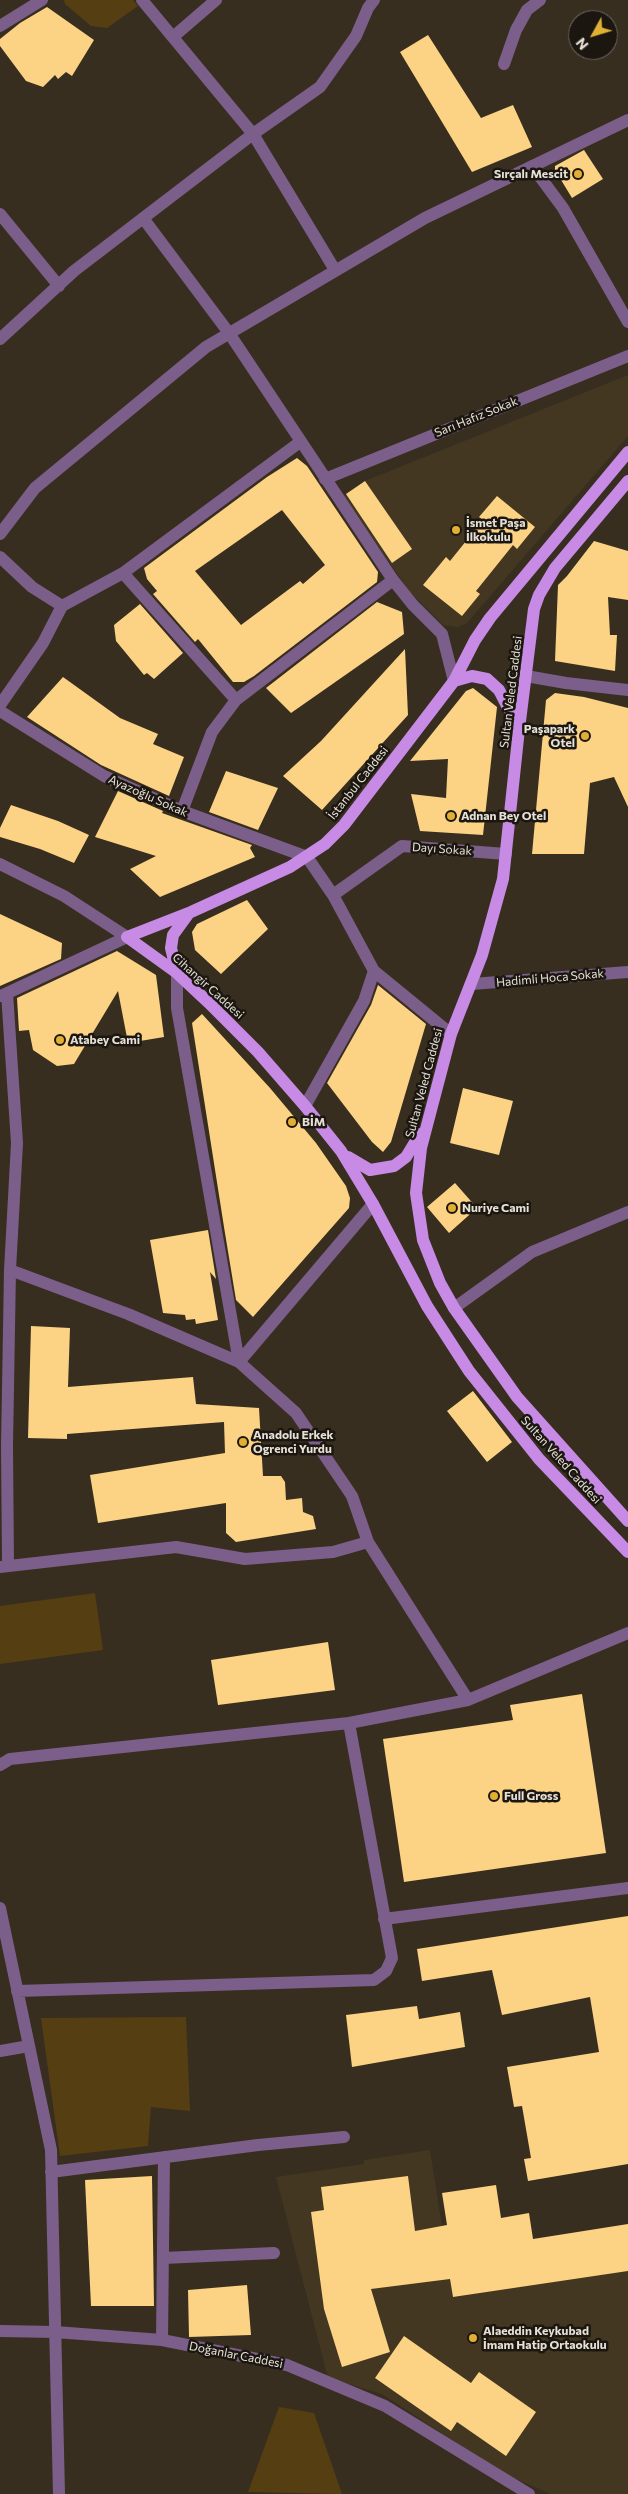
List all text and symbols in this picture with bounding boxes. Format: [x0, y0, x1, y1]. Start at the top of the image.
north arrow [568, 10, 618, 60]
text: N [572, 35, 592, 54]
place label: Sırçalı Mescit [494, 167, 568, 181]
marker: Sırçalı Mescit [572, 168, 584, 180]
street label: Sarı Hafız Sokak [432, 394, 520, 440]
place label: İsmet Paşa İlkokulu [466, 516, 525, 544]
marker: İsmet Paşa İlkokulu [450, 524, 462, 536]
street label: Sultan Veled Caddesi [497, 635, 525, 749]
place label: Paşapark Otel [524, 722, 575, 750]
marker: Paşapark Otel [579, 730, 591, 742]
street label: İstanbul Caddesi [325, 743, 391, 823]
street label: Ayazoğlu Sokak [106, 772, 190, 820]
place label: Adnan Bey Otel [461, 809, 546, 823]
marker: Adnan Bey Otel [445, 810, 457, 822]
street label: Dayı Sokak [412, 840, 472, 858]
street label: Cihangir Caddesi [169, 950, 247, 1022]
street label: Hadimli Hoca Sokak [495, 966, 605, 990]
street label: Sultan Veled Caddesi [402, 1027, 446, 1139]
place label: Atabey Cami [70, 1033, 140, 1047]
marker: Atabey Cami [54, 1034, 66, 1046]
place label: BİM [302, 1115, 325, 1129]
marker: BİM [286, 1116, 298, 1128]
place label: Nuriye Cami [462, 1201, 529, 1215]
marker: Nuriye Cami [446, 1202, 458, 1214]
street label: Sultan Veled Caddesi [518, 1413, 604, 1507]
place label: Anadolu Erkek Ogrenci Yurdu [253, 1428, 333, 1456]
marker: Anadolu Erkek Ogrenci Yurdu [237, 1436, 249, 1448]
place label: Full Gross [504, 1789, 558, 1803]
marker: Full Gross [488, 1790, 500, 1802]
place label: Alaeddin Keykubad İmam Hatip Ortaokulu [483, 2324, 607, 2352]
marker: Alaeddin Keykubad İmam Hatip Ortaokulu [467, 2332, 479, 2344]
street label: Doğanlar Caddesi [188, 2339, 284, 2371]

